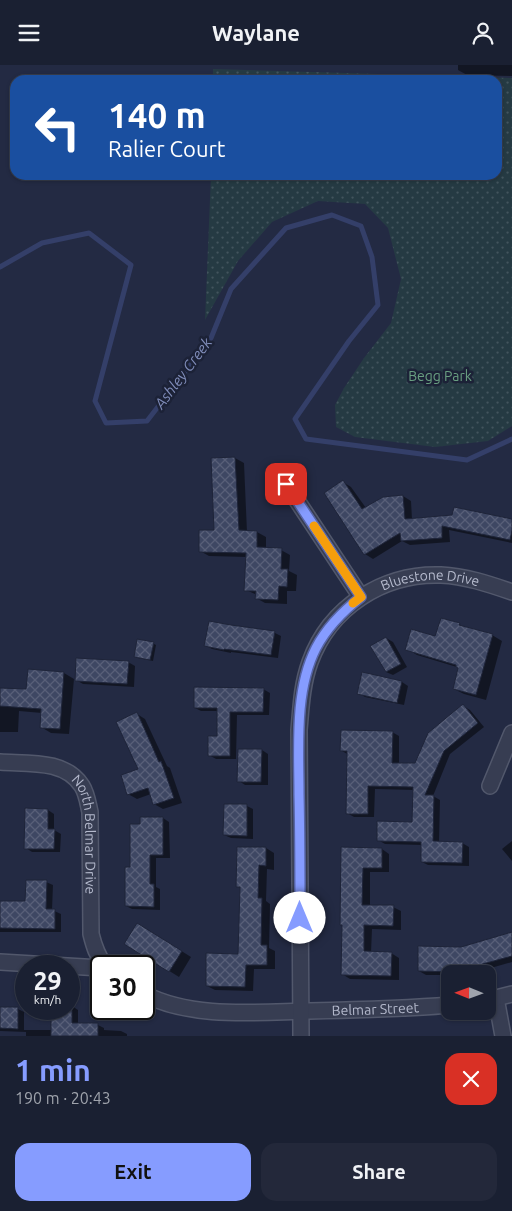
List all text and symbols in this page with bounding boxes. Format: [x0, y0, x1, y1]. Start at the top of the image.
icon: menu [15, 19, 43, 47]
icon: person [469, 19, 497, 47]
text: Waylane [212, 20, 300, 45]
icon: left [25, 95, 90, 160]
text: 140 m [108, 95, 206, 135]
text: Ralier Court [108, 136, 225, 161]
water label: Ashley Creek [150, 334, 215, 413]
park label: Begg Park [408, 368, 472, 384]
pin [265, 463, 307, 505]
icon: arrive [272, 470, 300, 498]
street label: Bluestone Drive [378, 567, 481, 594]
street label: North Belmar Drive [68, 771, 99, 894]
position arrow [273, 891, 325, 943]
speed limit sign: 30 [90, 955, 155, 1020]
north arrow [441, 965, 496, 1020]
map controls [441, 965, 496, 1020]
text: 29 [33, 967, 62, 995]
text: km/h [34, 993, 61, 1006]
street label: Belmar Street [331, 999, 420, 1019]
text: 1 min [15, 1053, 91, 1087]
button: close [445, 1053, 497, 1105]
text: 190 m · 20:43 [15, 1089, 111, 1107]
button: Exit [15, 1143, 251, 1201]
button: Share [261, 1143, 497, 1201]

